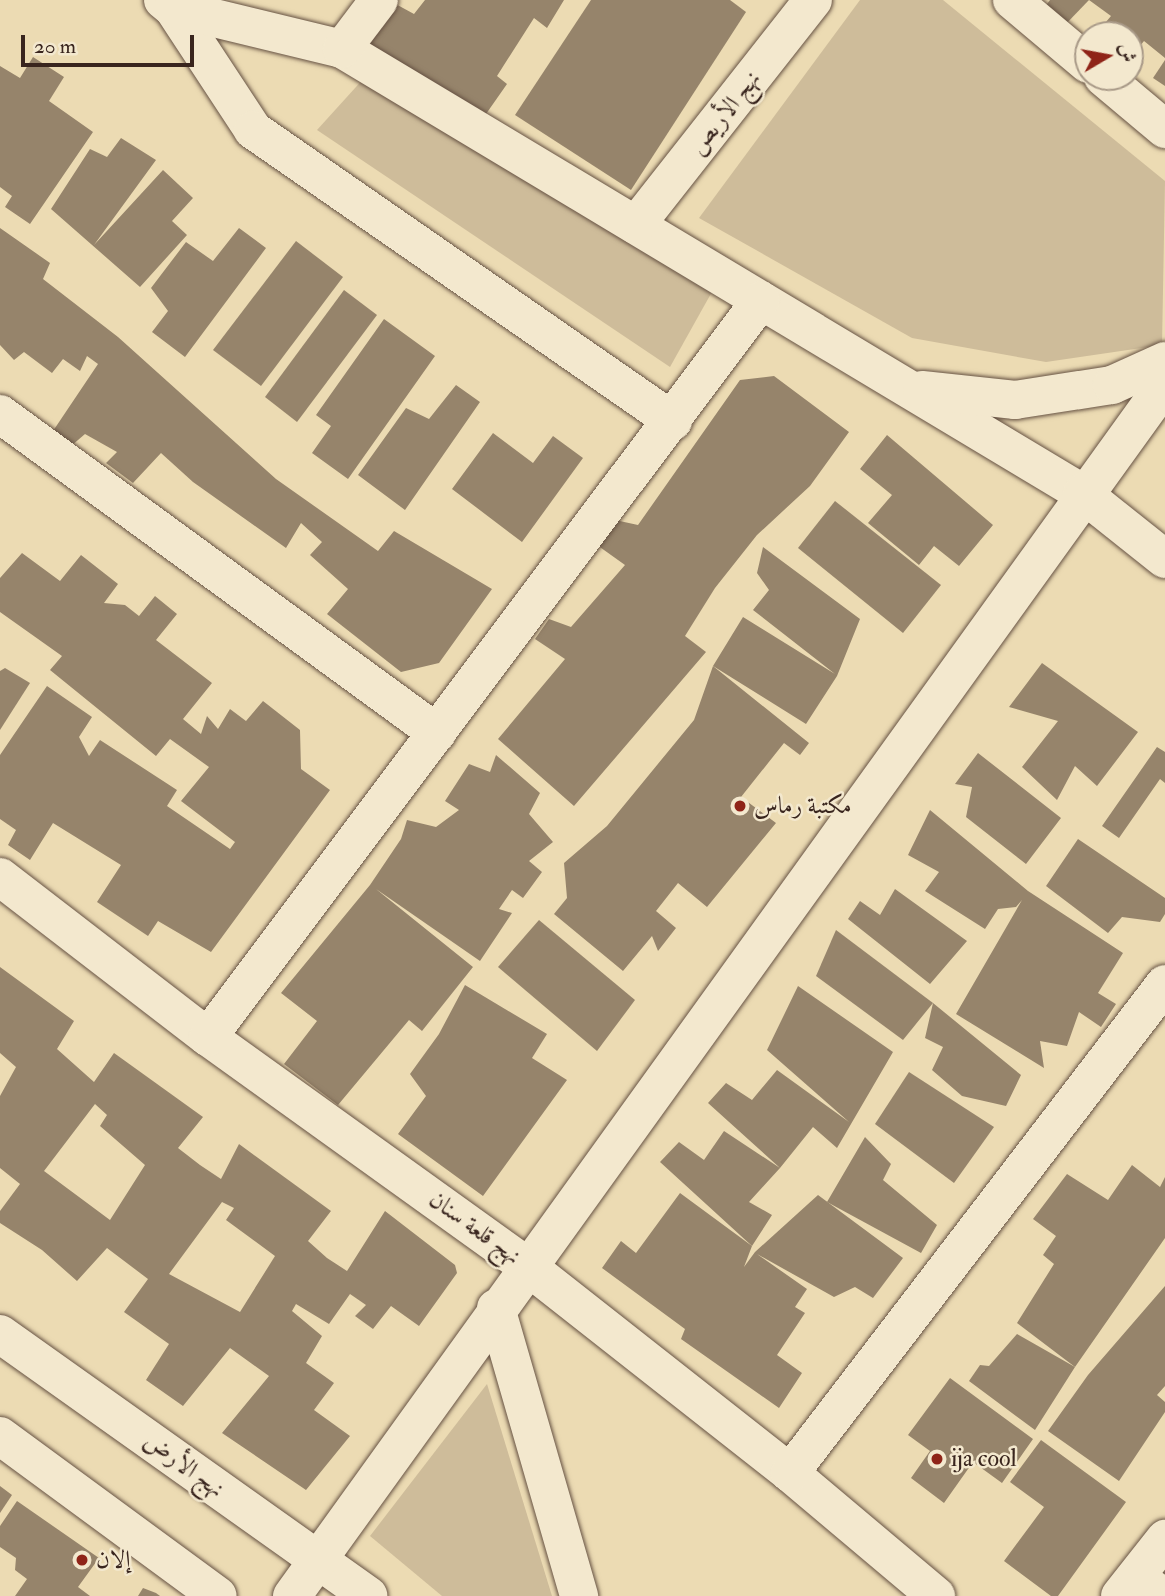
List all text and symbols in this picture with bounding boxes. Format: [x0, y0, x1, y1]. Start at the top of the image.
scale bar [24, 21, 198, 65]
north arrow [1074, 21, 1144, 91]
text: 20 m [34, 33, 76, 60]
text: ش [1114, 41, 1141, 64]
street label: نهج الأريص [683, 65, 767, 161]
place label: مكتبة رماس [754, 792, 852, 820]
marker: مكتبة رماس [732, 798, 748, 814]
street label: نهج قلعة سنان [423, 1185, 527, 1271]
street label: نهج الأرض [138, 1426, 230, 1504]
place label: ija cool [951, 1445, 1017, 1473]
marker: ija cool [929, 1451, 945, 1467]
place label: إلان [96, 1546, 130, 1574]
marker: إلان [74, 1552, 90, 1568]

